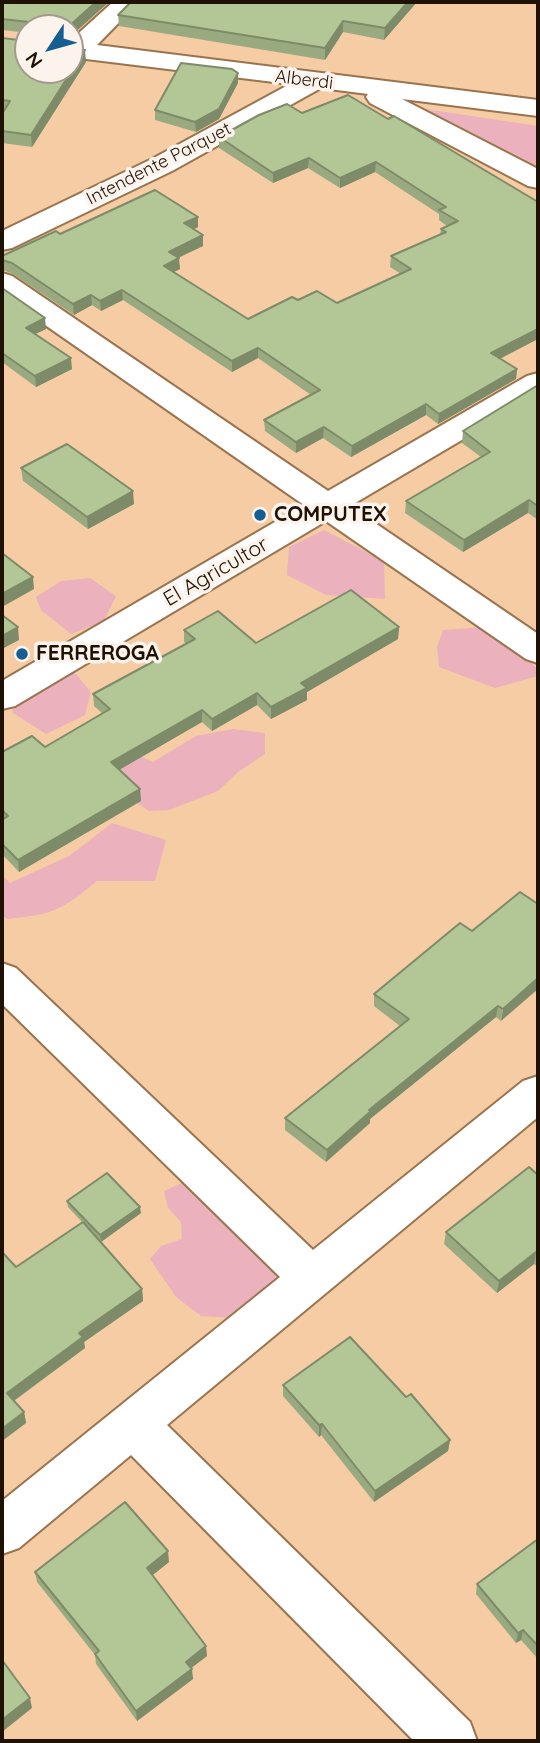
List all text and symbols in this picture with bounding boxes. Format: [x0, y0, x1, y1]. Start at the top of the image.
north arrow [14, 14, 84, 84]
text: N [20, 47, 47, 73]
street label: Alberdi [274, 66, 334, 94]
street label: Intendente Parquet [83, 118, 235, 210]
place label: COMPUTEX [274, 502, 387, 528]
marker: COMPUTEX [252, 507, 268, 523]
street label: El Agricultor [159, 532, 273, 612]
place label: FERREROGA [36, 641, 159, 667]
marker: FERREROGA [14, 646, 30, 662]

